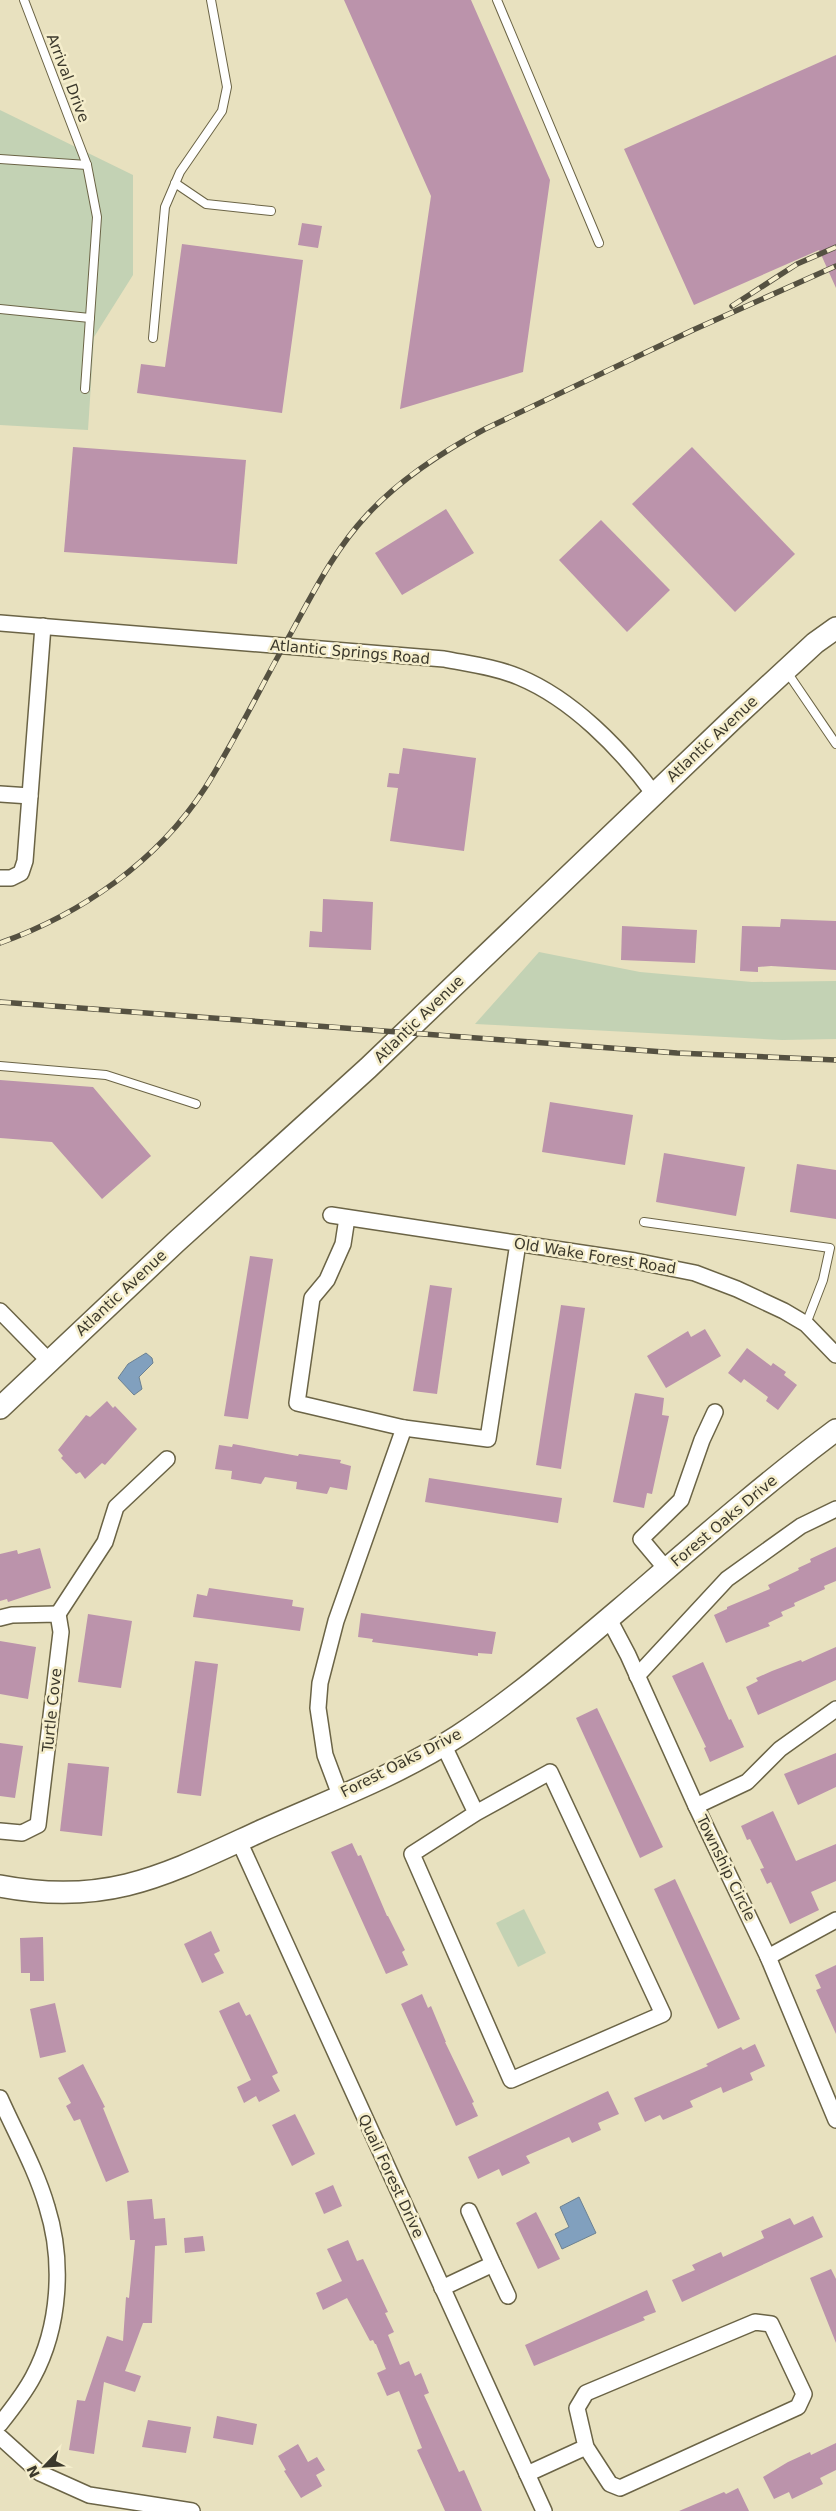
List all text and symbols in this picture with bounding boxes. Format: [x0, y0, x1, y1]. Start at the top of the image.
street label: Arrival Drive [43, 31, 93, 125]
street label: Atlantic Springs Road [269, 636, 431, 668]
street label: Atlantic Avenue [663, 692, 761, 786]
street label: Atlantic Avenue [370, 972, 468, 1066]
street label: Old Wake Forest Road [513, 1234, 677, 1278]
street label: Atlantic Avenue [72, 1246, 170, 1340]
street label: Forest Oaks Drive [667, 1471, 781, 1571]
street label: Turtle Cove [39, 1667, 65, 1754]
street label: Forest Oaks Drive [338, 1725, 464, 1801]
street label: Township Circle [692, 1811, 759, 1924]
street label: Quail Forest Drive [354, 2111, 428, 2241]
north arrow [20, 2441, 70, 2491]
text: N [23, 2463, 43, 2480]

